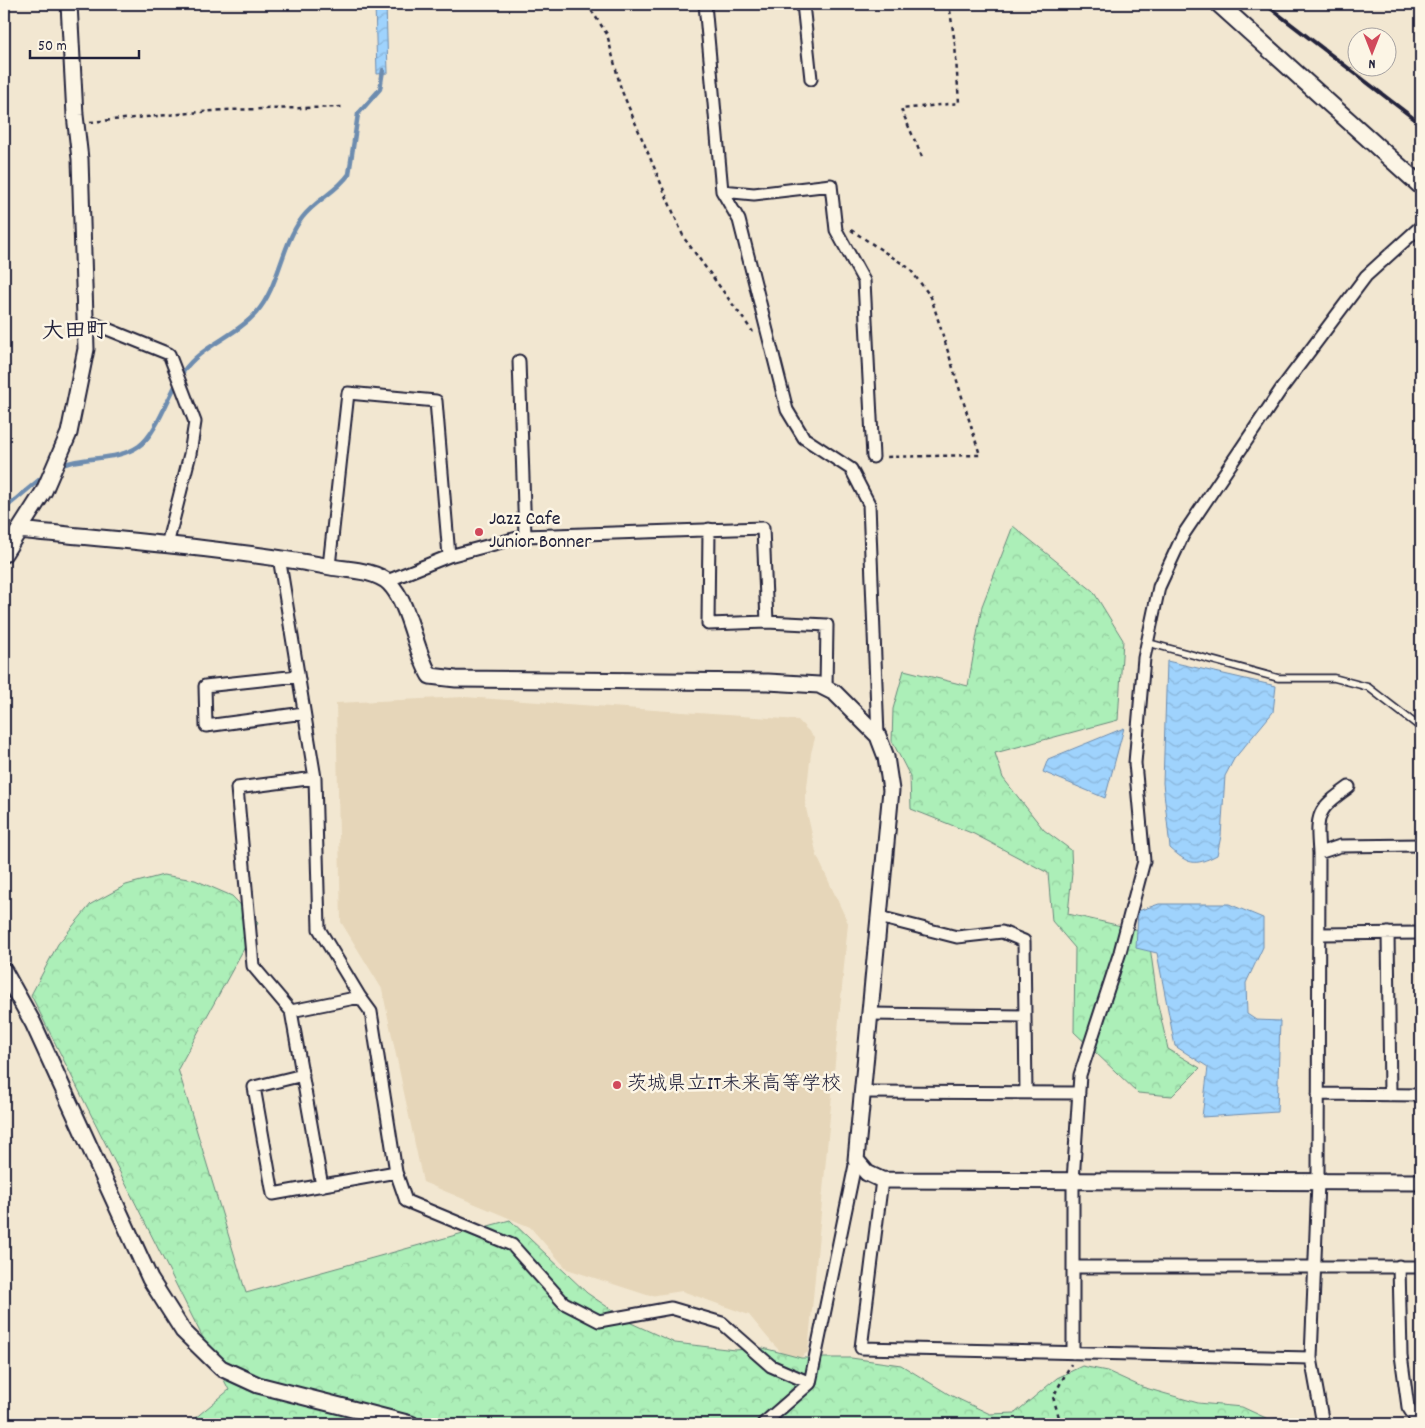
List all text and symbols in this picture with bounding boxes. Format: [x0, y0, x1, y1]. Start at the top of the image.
scale bar [30, 28, 139, 60]
north arrow [1348, 28, 1398, 78]
text: 50 m [38, 36, 67, 58]
text: N [1368, 53, 1375, 73]
district label: 大田町 [42, 317, 108, 348]
place label: Jazz Cafe Junior Bonner [489, 506, 592, 557]
marker: Jazz Cafe Junior Bonner [473, 526, 485, 538]
place label: 茨城県立IT未来高等学校 [627, 1071, 841, 1099]
marker: 茨城県立IT未来高等学校 [611, 1079, 623, 1091]

